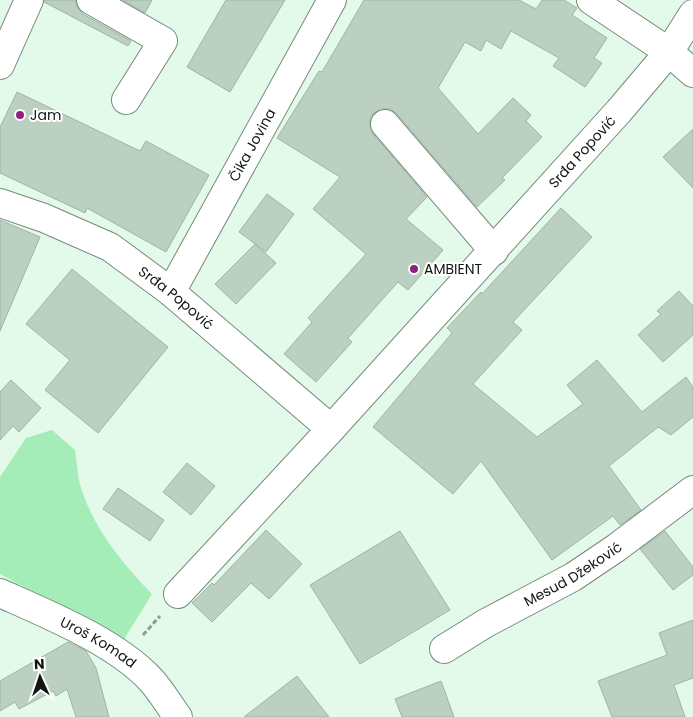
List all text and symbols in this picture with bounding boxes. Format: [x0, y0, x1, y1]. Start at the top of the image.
place label: Jam [30, 105, 61, 125]
street label: Čika Jovina [224, 105, 280, 185]
marker: Jam [14, 109, 26, 121]
street label: Srđa Popović [544, 111, 620, 192]
place label: AMBIENT [424, 259, 483, 279]
street label: Srđa Popović [134, 261, 218, 334]
marker: AMBIENT [408, 263, 420, 275]
street label: Mesud Džeković [520, 537, 626, 611]
street label: Uroš Komad [57, 612, 141, 673]
north arrow [15, 652, 65, 702]
text: N [34, 654, 45, 674]

